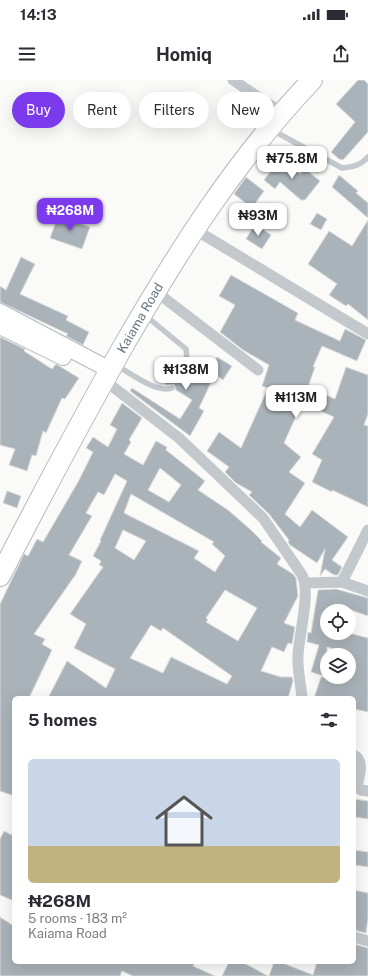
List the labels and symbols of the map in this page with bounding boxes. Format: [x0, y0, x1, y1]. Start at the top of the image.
pin: ₦75.8M [259, 146, 325, 180]
pin: ₦268M [42, 198, 98, 232]
pin: ₦93M [234, 203, 282, 237]
street label: Kaiama Road [114, 280, 166, 356]
pin: ₦138M [158, 357, 214, 391]
pin: ₦113M [268, 385, 324, 419]

